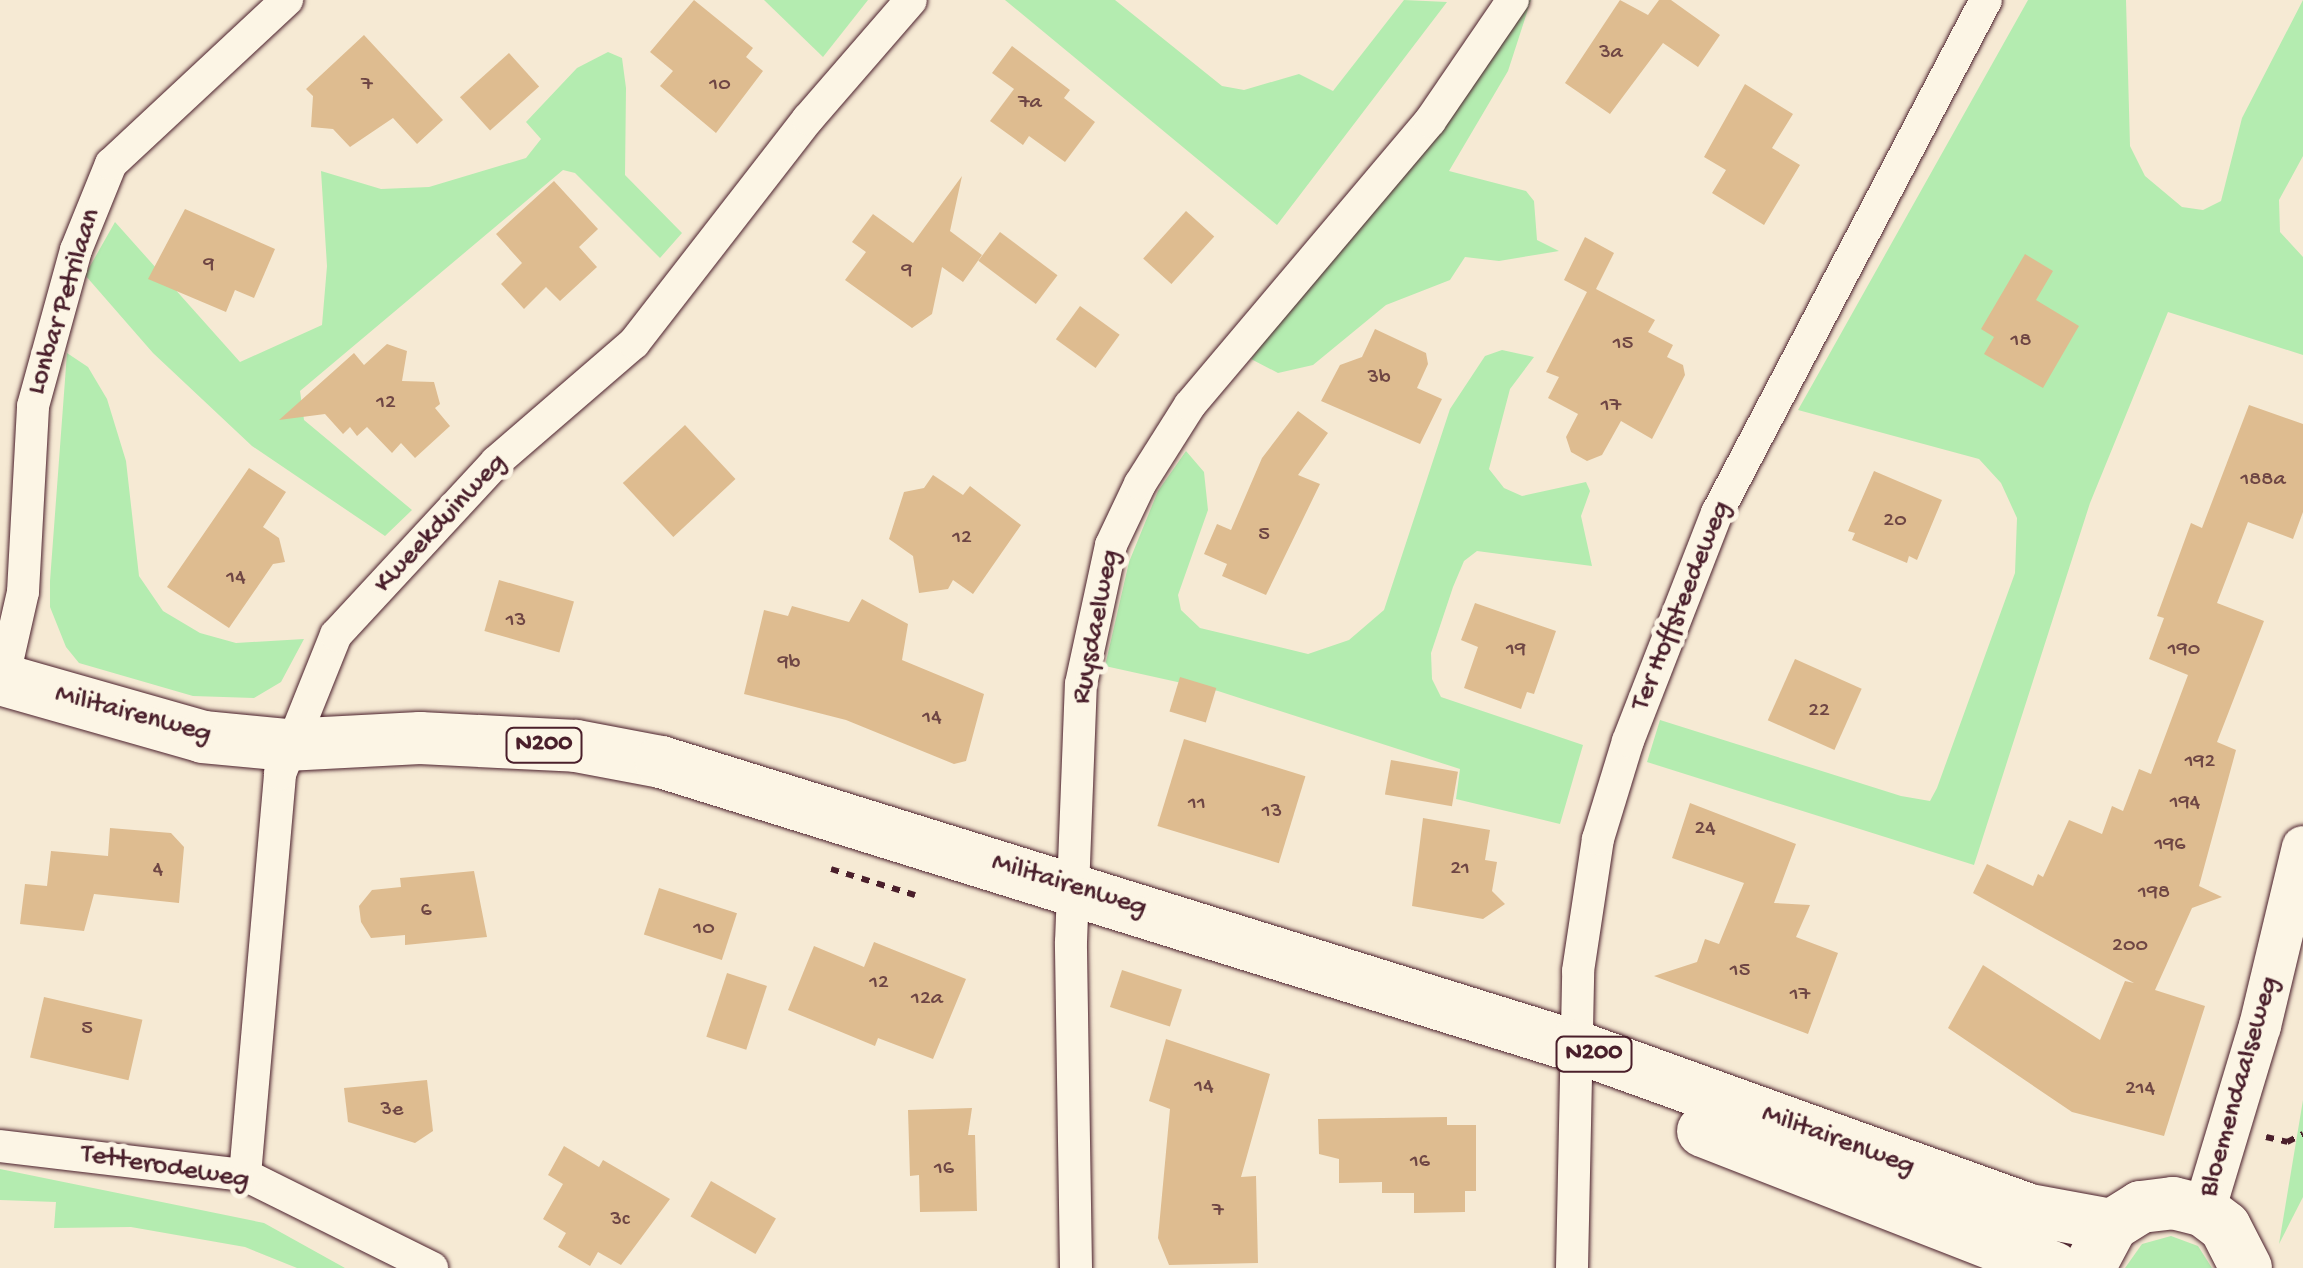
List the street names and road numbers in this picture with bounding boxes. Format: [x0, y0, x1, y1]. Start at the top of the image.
street label: Lonbar Petrilaan [21, 205, 109, 399]
street label: Kweekduinweg [368, 447, 514, 601]
street label: Ter Hoffsteedeweg [1625, 496, 1739, 716]
street label: Ruysdaelweg [1066, 547, 1128, 707]
street label: Militairenweg [51, 678, 215, 752]
road number: N200 [504, 725, 584, 765]
street label: Militairenweg [987, 846, 1151, 926]
street label: Bloemendaalseweg [2192, 973, 2288, 1201]
road number: N200 [1554, 1034, 1634, 1074]
street label: Militairenweg [1757, 1098, 1919, 1184]
street label: Tetterodeweg [78, 1138, 252, 1198]

